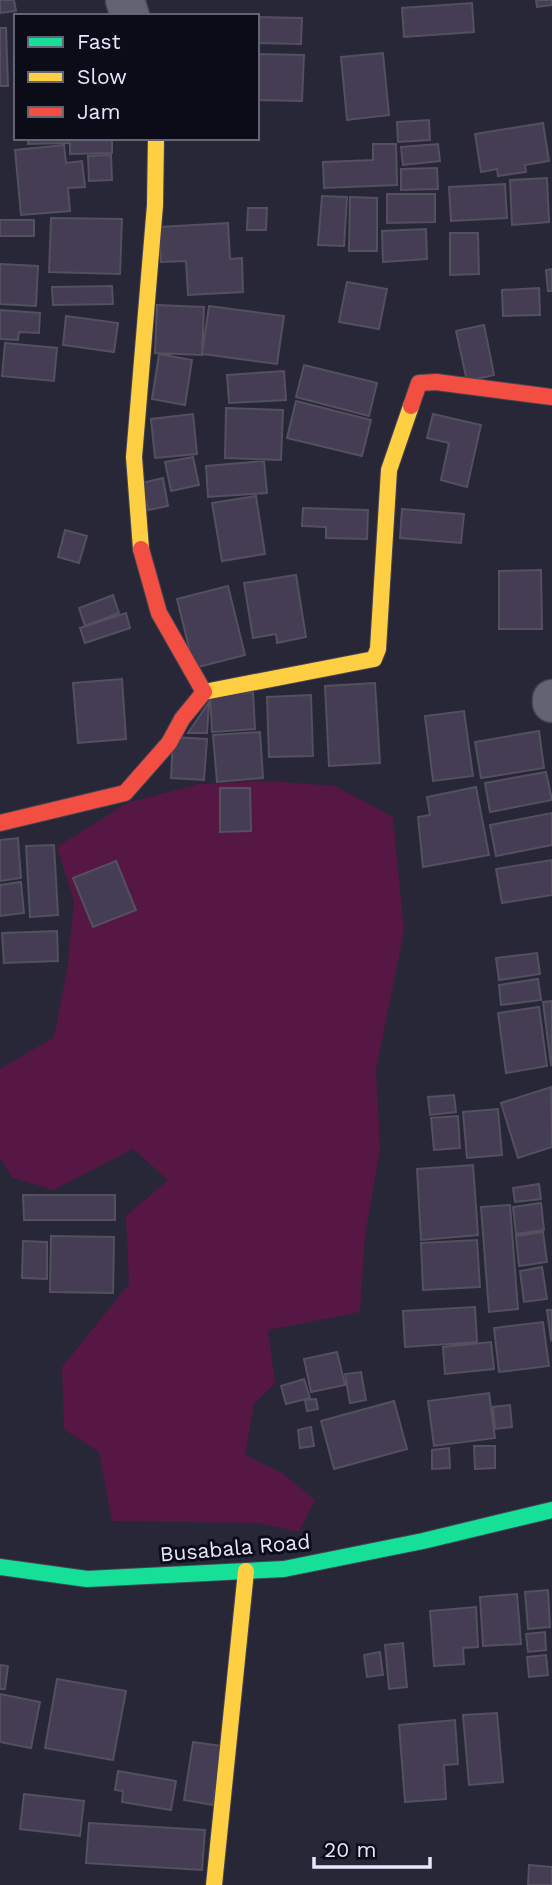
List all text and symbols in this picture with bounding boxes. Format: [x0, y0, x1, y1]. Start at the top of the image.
legend [14, 14, 259, 140]
text: Fast [77, 29, 121, 54]
text: Slow [77, 64, 127, 89]
text: Jam [77, 99, 120, 124]
street label: Busabala Road [159, 1528, 311, 1567]
scale bar [314, 1826, 430, 1870]
text: 20 m [324, 1837, 376, 1862]

